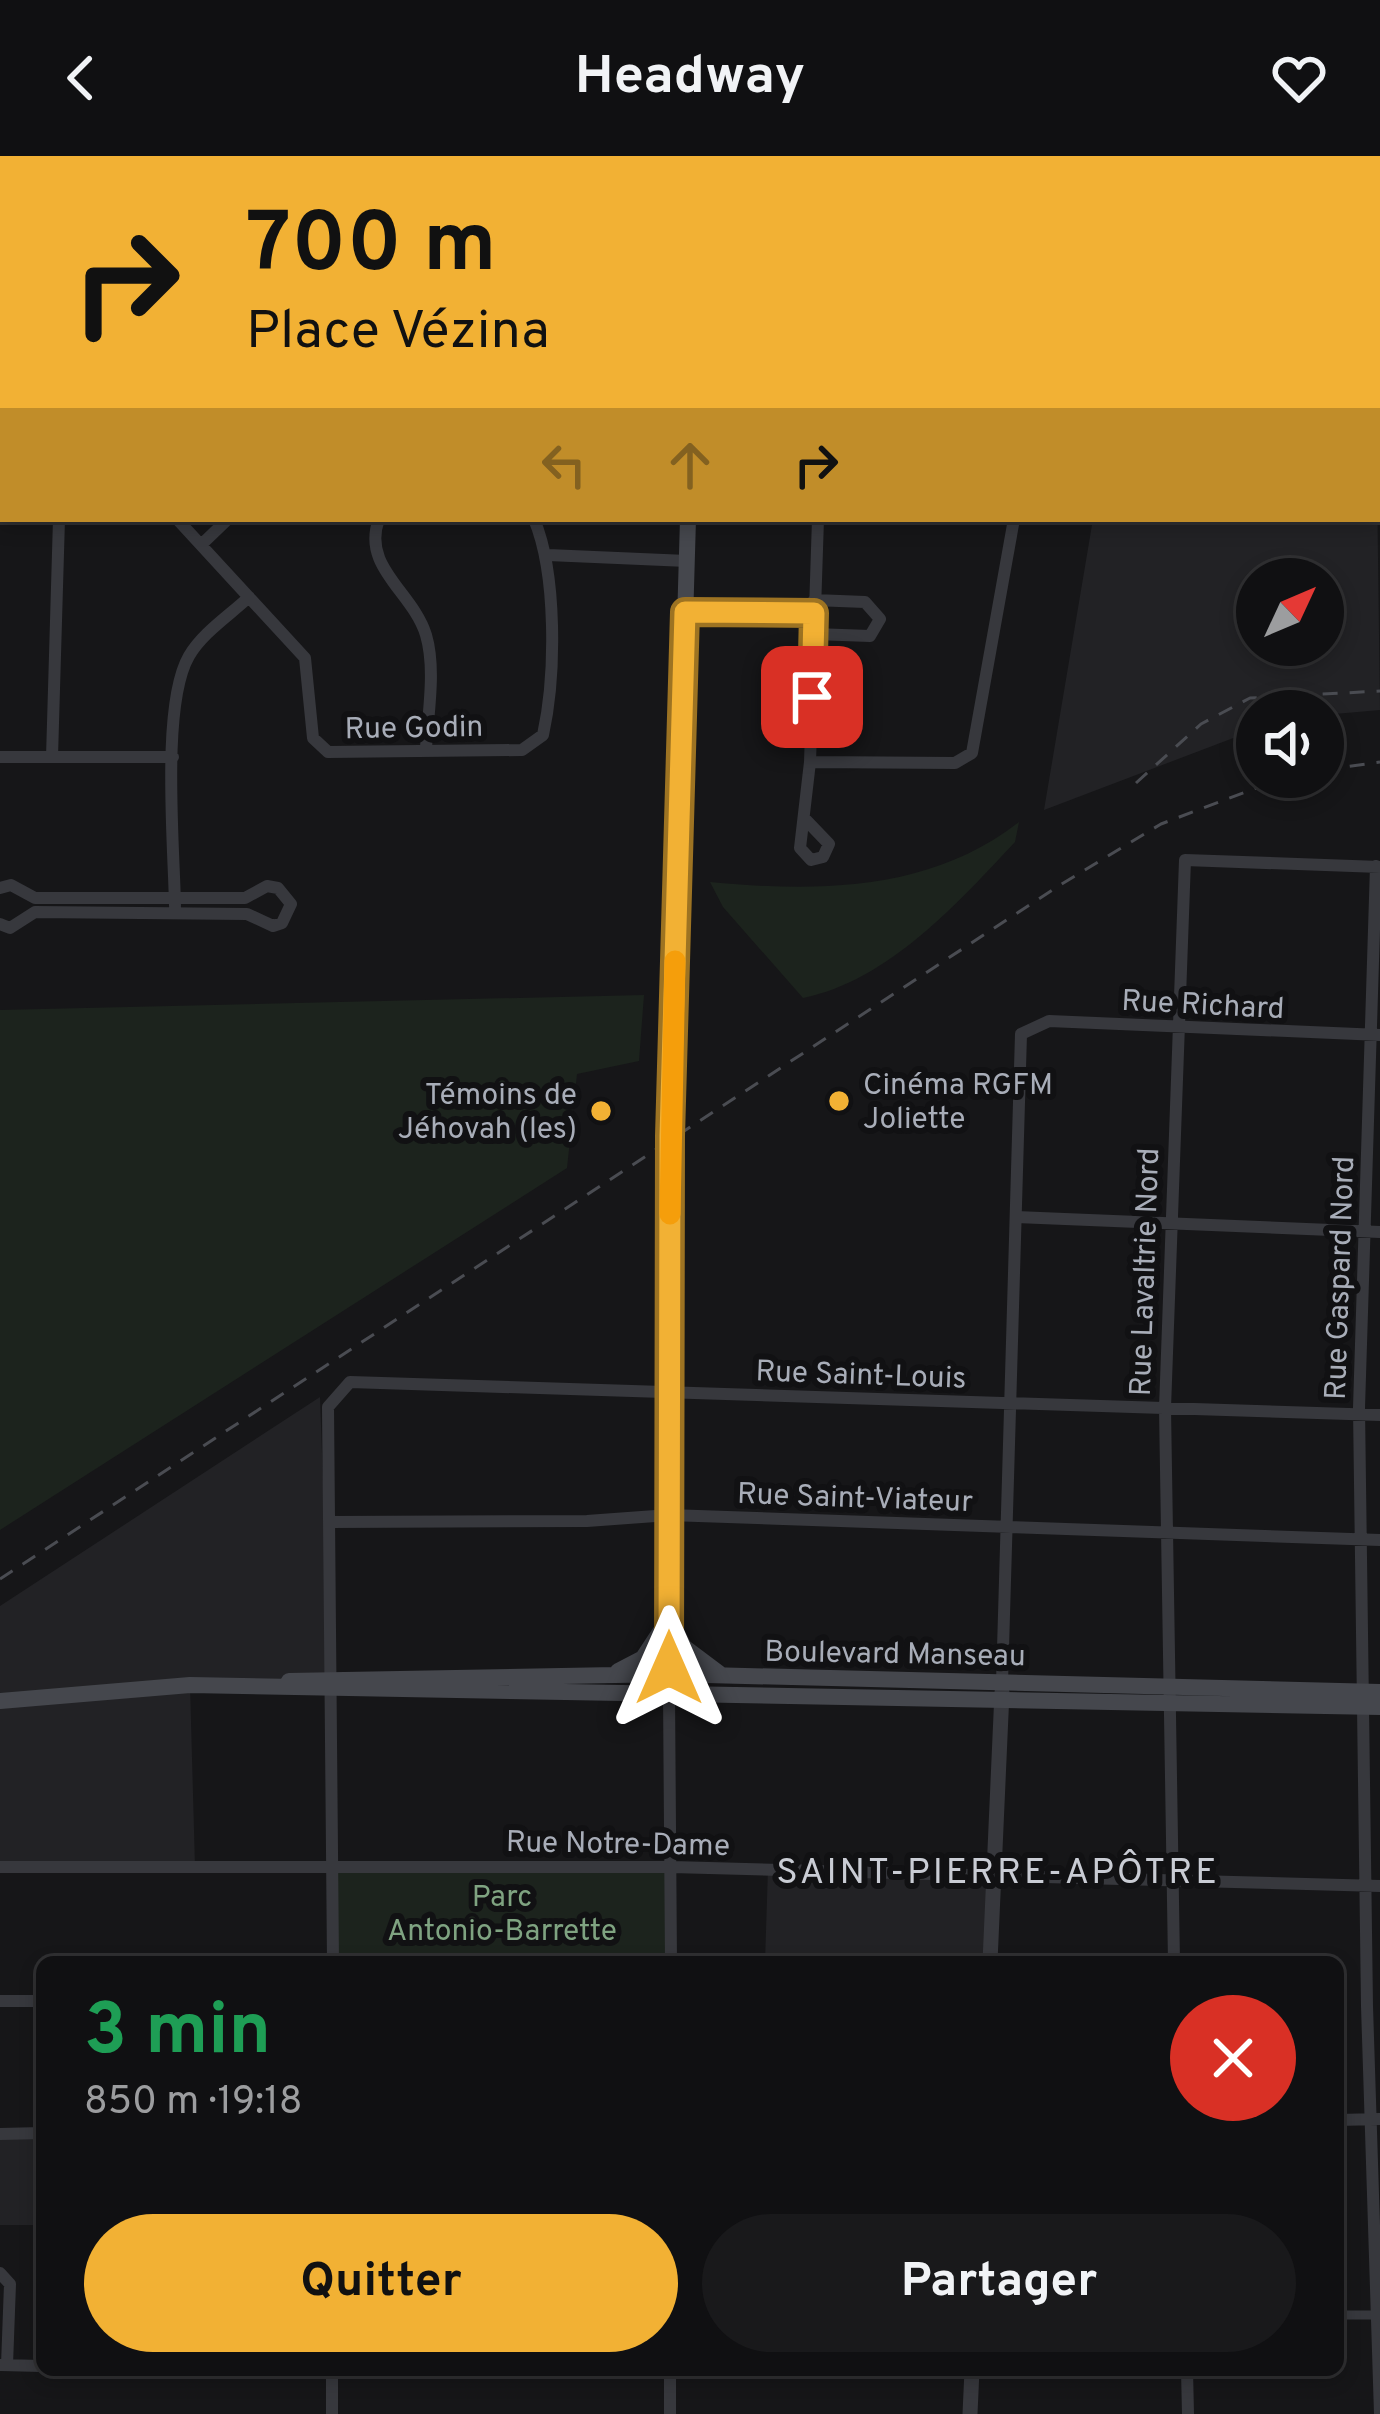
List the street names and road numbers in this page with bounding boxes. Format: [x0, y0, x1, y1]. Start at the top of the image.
street label: Rue Godin [344, 710, 484, 749]
street label: Rue Richard [1121, 984, 1285, 1029]
street label: Rue Lavaltrie Nord [1124, 1147, 1169, 1397]
street label: Rue Gaspard Nord [1319, 1156, 1364, 1401]
street label: Rue Saint-Louis [755, 1354, 967, 1399]
street label: Rue Saint-Viateur [736, 1477, 974, 1522]
street label: Boulevard Manseau [764, 1635, 1026, 1676]
street label: Rue Notre-Dame [505, 1825, 730, 1866]

